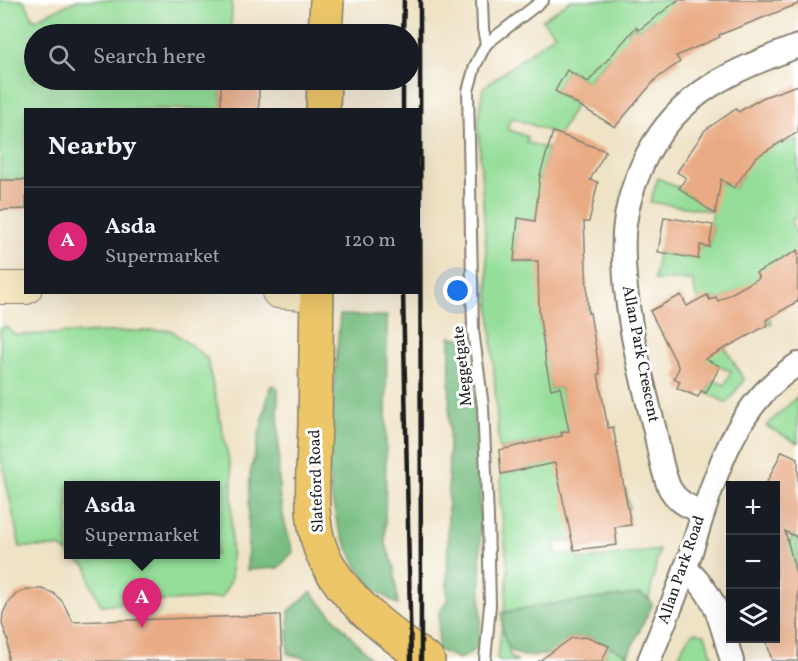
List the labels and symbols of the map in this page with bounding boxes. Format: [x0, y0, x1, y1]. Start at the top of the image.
your location [443, 276, 472, 305]
street label: Allan Park Crescent [616, 284, 664, 425]
street label: Meggetgate [448, 325, 478, 407]
street label: Slateford Road [304, 429, 330, 533]
street label: Allan Park Road [653, 513, 711, 627]
pin: A [122, 578, 162, 628]

